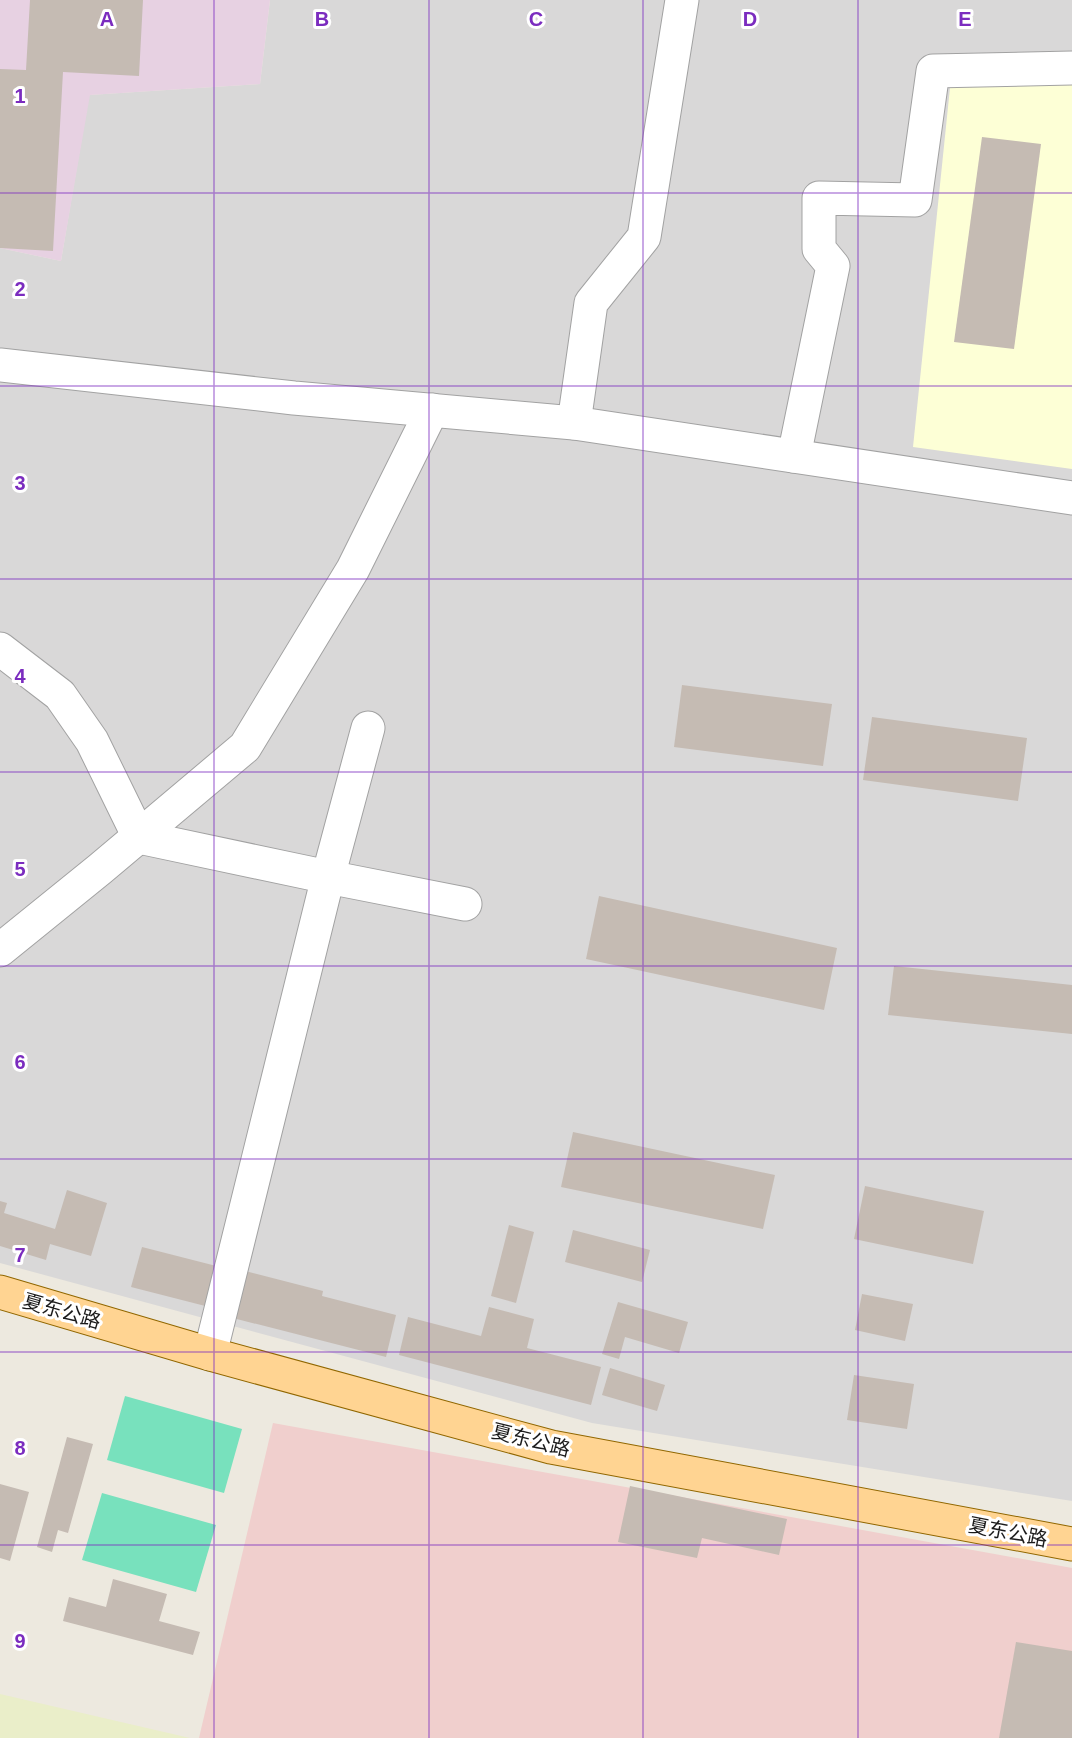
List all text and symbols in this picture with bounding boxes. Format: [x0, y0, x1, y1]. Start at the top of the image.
text: A [100, 8, 114, 30]
text: B [315, 8, 329, 30]
text: C [529, 8, 543, 30]
text: D [743, 8, 757, 30]
text: E [958, 8, 972, 30]
text: 1 [14, 85, 26, 107]
text: 2 [14, 278, 26, 300]
text: 3 [14, 472, 26, 494]
text: 4 [14, 665, 26, 687]
text: 5 [14, 858, 26, 880]
text: 6 [14, 1051, 26, 1073]
text: 7 [14, 1244, 26, 1266]
street label: 夏东公路 [21, 1289, 103, 1333]
street label: 夏东公路 [490, 1420, 572, 1460]
text: 8 [14, 1437, 26, 1459]
street label: 夏东公路 [967, 1514, 1049, 1550]
text: 9 [14, 1630, 26, 1652]

